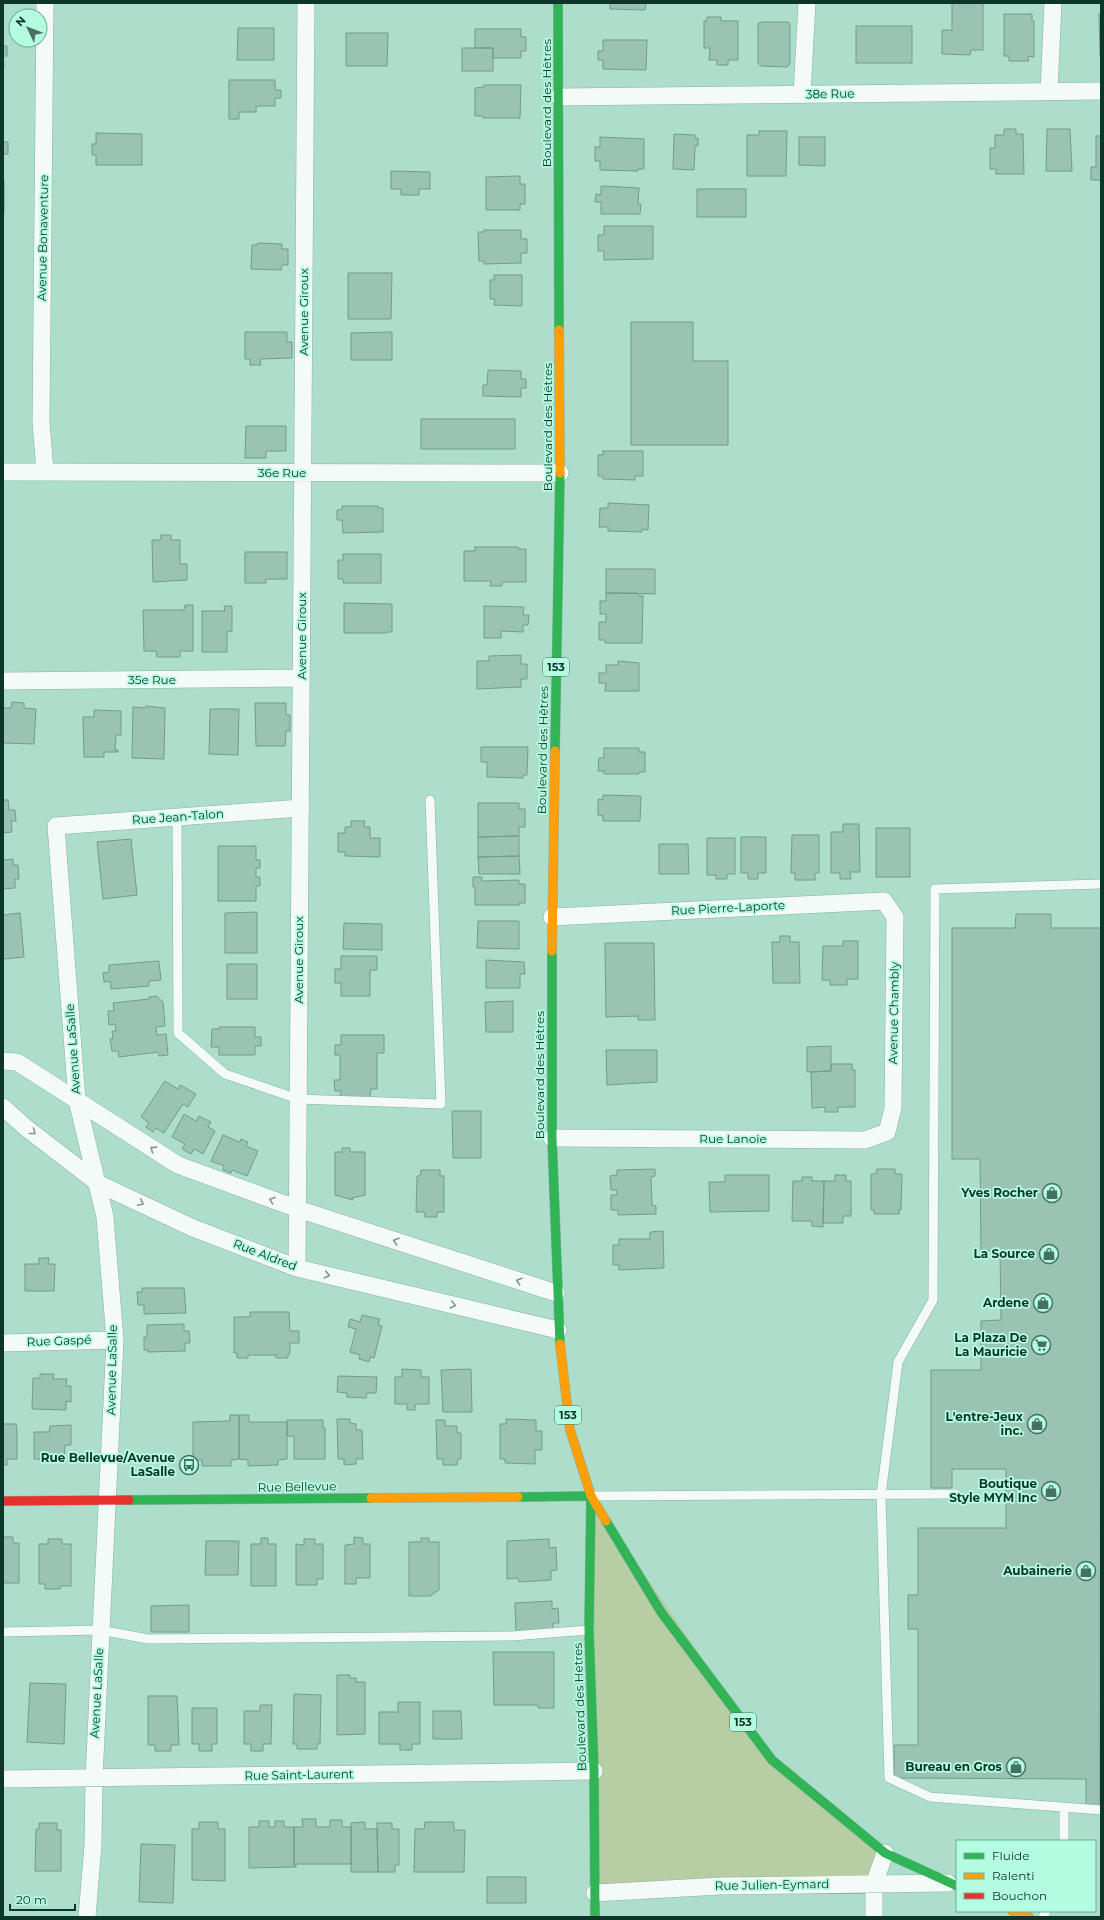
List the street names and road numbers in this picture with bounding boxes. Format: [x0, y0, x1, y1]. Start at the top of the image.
street label: Boulevard des Hêtres [539, 39, 554, 167]
street label: 38e Rue [805, 86, 855, 101]
street label: Avenue Bonaventure [34, 175, 51, 301]
street label: Avenue Giroux [296, 268, 311, 356]
street label: Boulevard des Hêtres [540, 363, 555, 491]
street label: 36e Rue [258, 465, 306, 480]
street label: Avenue Giroux [294, 592, 309, 680]
road number: 153 [543, 658, 569, 676]
street label: 35e Rue [128, 672, 176, 687]
street label: Boulevard des Hêtres [534, 686, 551, 814]
street label: Rue Jean-Talon [132, 806, 224, 827]
street label: Rue Pierre-Laporte [671, 897, 785, 918]
street label: Avenue Giroux [291, 916, 306, 1004]
street label: Avenue Chambly [885, 961, 902, 1064]
street label: Avenue LaSalle [62, 1003, 83, 1095]
street label: Boulevard des Hêtres [532, 1011, 547, 1139]
street label: Rue Lanoie [699, 1131, 767, 1146]
street label: Rue Aldred [231, 1235, 299, 1274]
street label: Avenue LaSalle [103, 1324, 120, 1415]
street label: Rue Gaspé [26, 1332, 92, 1349]
road number: 153 [555, 1406, 581, 1424]
street label: Rue Bellevue [257, 1478, 337, 1495]
street label: Boulevard des Hetres [570, 1643, 589, 1771]
street label: Avenue LaSalle [87, 1647, 106, 1739]
road number: 153 [730, 1713, 756, 1731]
street label: Rue Saint-Laurent [244, 1766, 354, 1783]
street label: Rue Julien-Eymard [714, 1876, 829, 1893]

